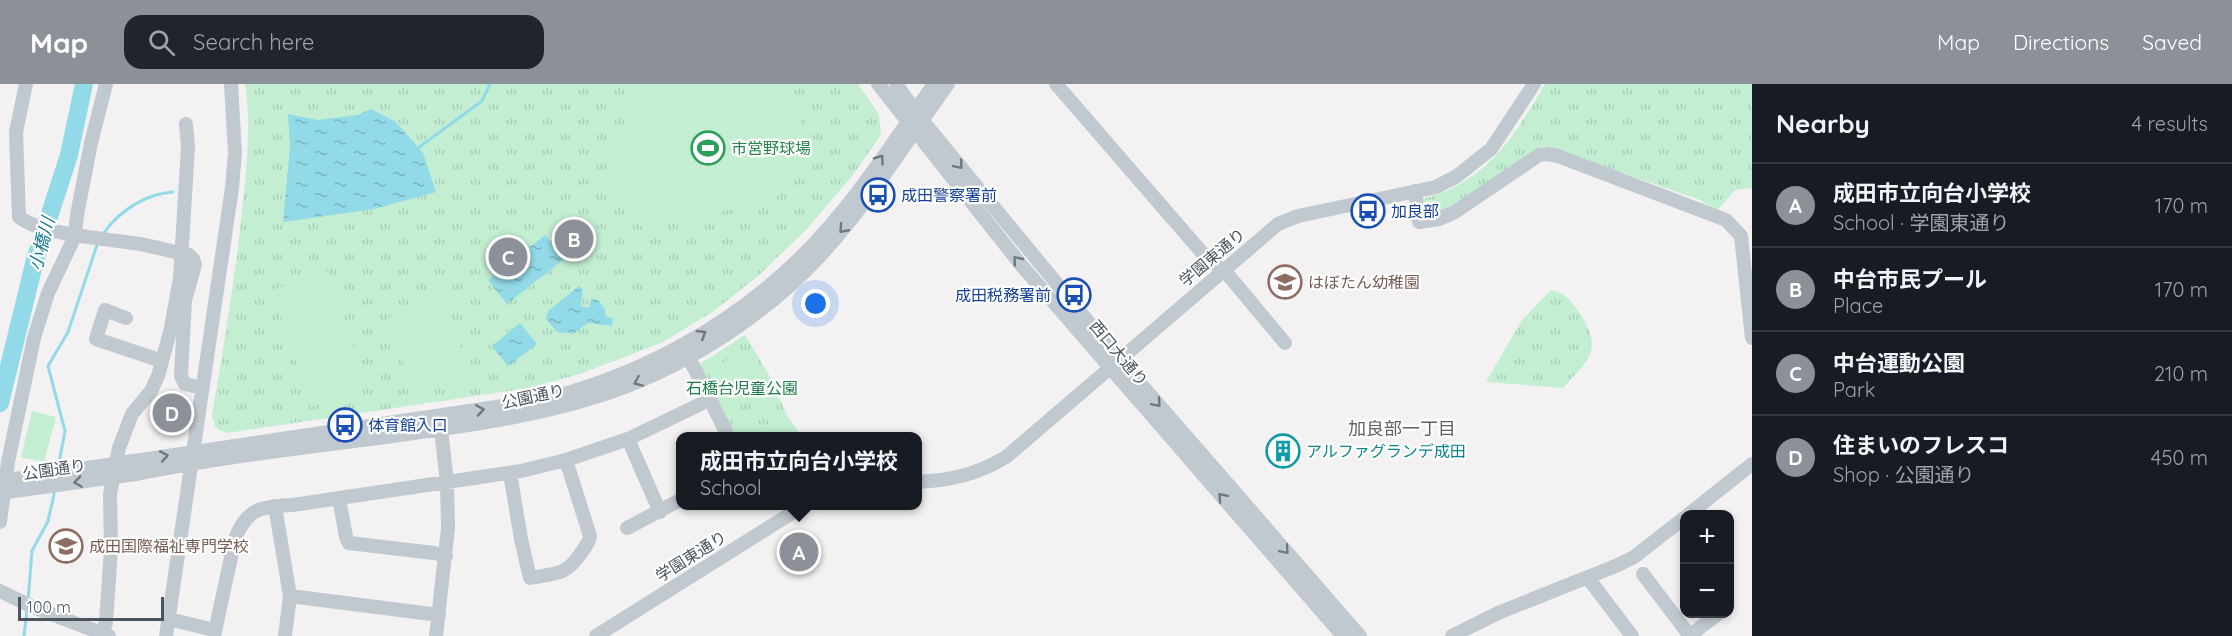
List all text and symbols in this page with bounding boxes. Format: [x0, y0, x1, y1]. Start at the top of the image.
search box [124, 15, 544, 69]
text: Map [30, 25, 88, 60]
icon: search [145, 26, 178, 59]
text: Search here [193, 28, 315, 56]
text: Map [1937, 29, 1980, 55]
text: Directions [2013, 29, 2109, 55]
text: Saved [2142, 29, 2202, 55]
text: Nearby [1776, 107, 1870, 140]
text: 4 results [2132, 111, 2208, 136]
sports icon: 市営野球場 [690, 130, 726, 166]
place label: 市営野球場 [731, 138, 811, 158]
one-way arrow [873, 154, 884, 165]
one-way arrow [952, 158, 963, 169]
bus stop icon: 成田警察署前 [860, 177, 896, 213]
text: 成田市立向台小学校 [1833, 179, 2031, 207]
place label: 成田警察署前 [901, 185, 997, 205]
bus stop icon: 加良部 [1350, 193, 1386, 229]
text: A [1789, 193, 1802, 218]
text: 170 m [2155, 193, 2208, 218]
place label: 加良部 [1391, 201, 1439, 221]
text: School · 学園東通り [1833, 210, 2010, 235]
water label: 小橋川 [23, 213, 60, 273]
pin: B [554, 216, 594, 262]
one-way arrow [839, 222, 850, 233]
street label: 学園東通り [1175, 224, 1249, 290]
pin: C [488, 234, 528, 279]
one-way arrow [1013, 255, 1024, 266]
school or university icon: はぼたん幼稚園 [1267, 264, 1303, 300]
text: 中台市民プール [1833, 265, 1987, 293]
place label: はぼたん幼稚園 [1308, 272, 1420, 292]
bus stop icon: 成田税務署前 [1056, 277, 1092, 313]
text: B [1789, 277, 1802, 302]
text: 170 m [2155, 277, 2208, 302]
place label: 成田税務署前 [955, 285, 1051, 305]
your location [801, 289, 830, 318]
text: Place [1833, 293, 1883, 318]
street label: 西口大通り [1086, 316, 1152, 390]
one-way arrow [696, 329, 706, 341]
text: 中台運動公園 [1833, 349, 1965, 377]
text: C [1789, 361, 1802, 386]
text: 210 m [2154, 361, 2208, 386]
one-way arrow [633, 374, 644, 386]
text: Park [1833, 377, 1875, 402]
park label: 石橋台児童公園 [686, 378, 798, 398]
street label: 公園通り [500, 380, 566, 412]
pin: D [152, 390, 192, 436]
one-way arrow [1150, 396, 1161, 407]
one-way arrow [474, 404, 484, 417]
bus stop icon: 体育館入口 [327, 407, 363, 443]
place label: 体育館入口 [368, 415, 448, 435]
district label: 加良部一丁目 [1348, 417, 1456, 440]
text: 住まいのフレスコ [1833, 431, 2009, 459]
popup [676, 432, 922, 510]
building icon: アルファグランデ成田 [1265, 433, 1301, 469]
place label: アルファグランデ成田 [1306, 441, 1466, 461]
text: D [1788, 445, 1803, 470]
text: 450 m [2151, 445, 2208, 470]
text: 成田市立向台小学校 [700, 447, 898, 475]
one-way arrow [158, 450, 168, 463]
street label: 公園通り [21, 455, 87, 483]
text: Shop · 公園通り [1833, 462, 1975, 487]
text: School [700, 475, 762, 500]
one-way arrow [74, 476, 83, 488]
one-way arrow [1218, 493, 1229, 504]
map controls [1680, 510, 1734, 618]
button: + [1680, 510, 1734, 564]
street label: 学園東通り [652, 526, 730, 586]
school or university icon: 成田国際福祉専門学校 [48, 528, 84, 564]
pin: A [780, 530, 818, 574]
place label: 成田国際福祉専門学校 [89, 536, 249, 556]
one-way arrow [1278, 543, 1289, 554]
button: − [1680, 564, 1734, 618]
scale bar [18, 594, 164, 622]
text: 100 m [27, 597, 71, 617]

